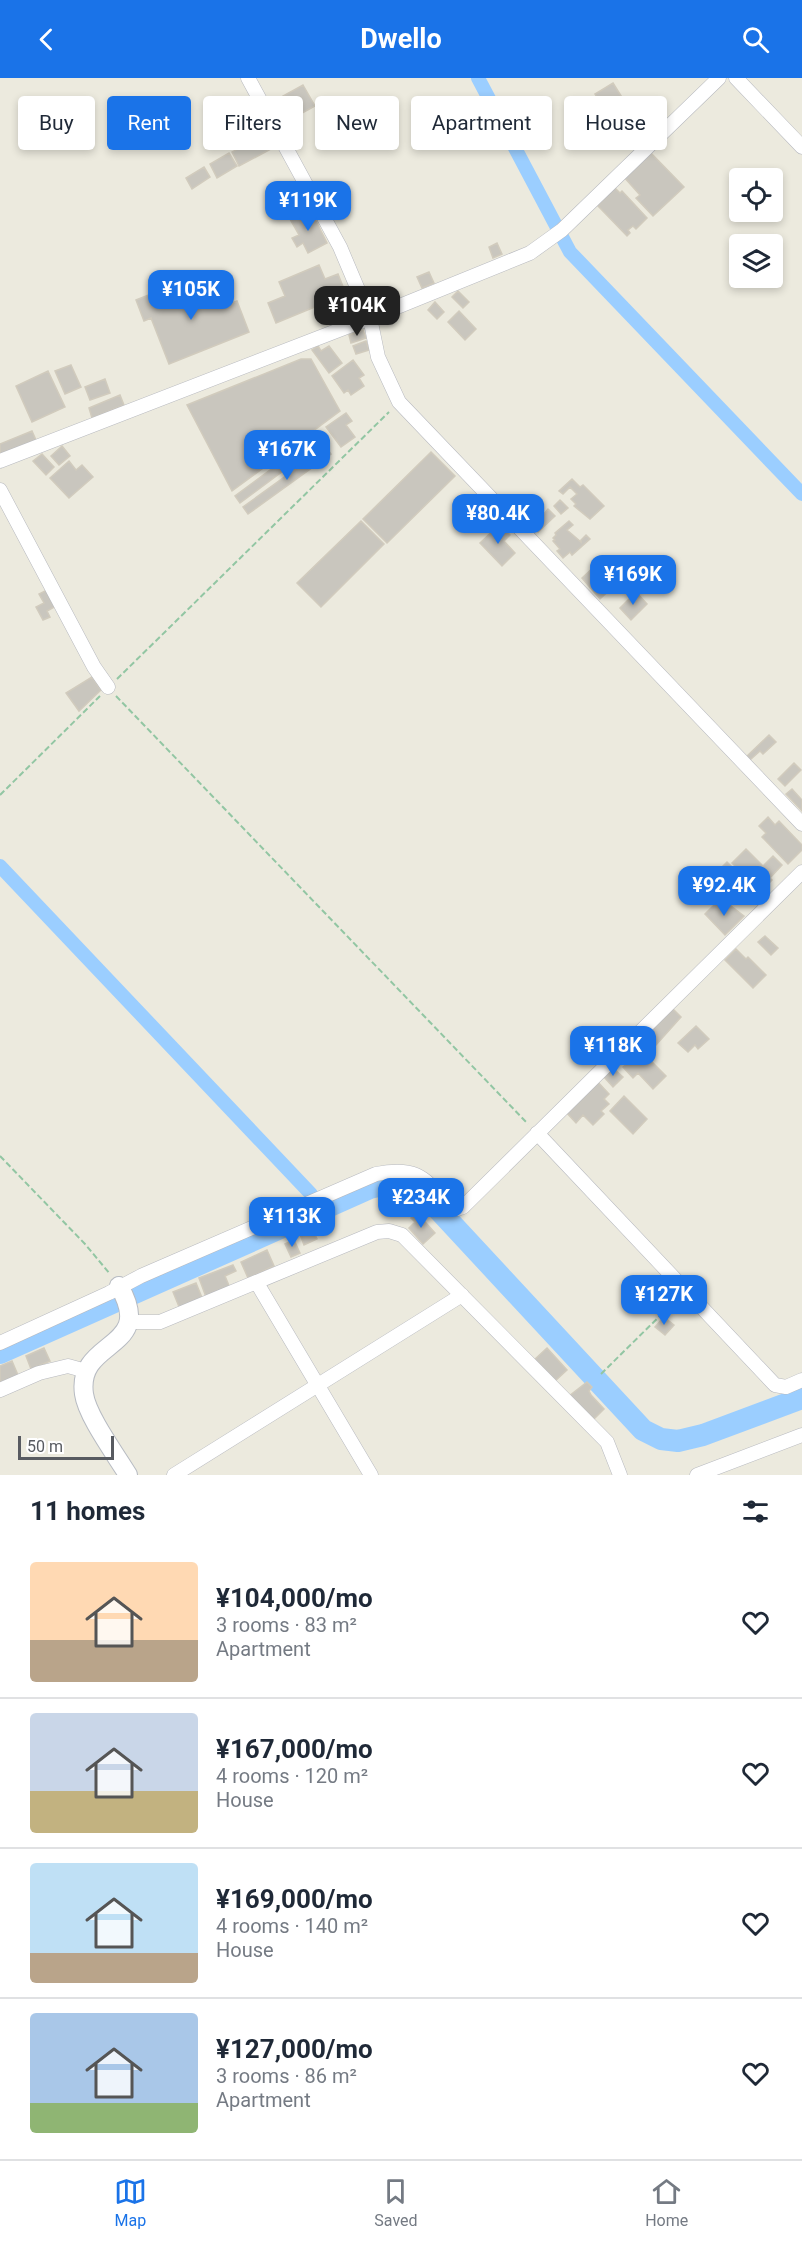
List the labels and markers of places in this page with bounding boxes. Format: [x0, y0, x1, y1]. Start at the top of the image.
pin: ¥119K [266, 181, 350, 232]
pin: ¥105K [149, 270, 233, 321]
pin: ¥104K [315, 286, 399, 337]
pin: ¥167K [245, 430, 329, 481]
pin: ¥80.4K [449, 494, 547, 545]
pin: ¥169K [591, 555, 675, 606]
pin: ¥92.4K [675, 866, 773, 917]
pin: ¥118K [571, 1026, 655, 1077]
pin: ¥234K [379, 1178, 463, 1229]
pin: ¥113K [250, 1197, 334, 1248]
pin: ¥127K [622, 1275, 706, 1326]

